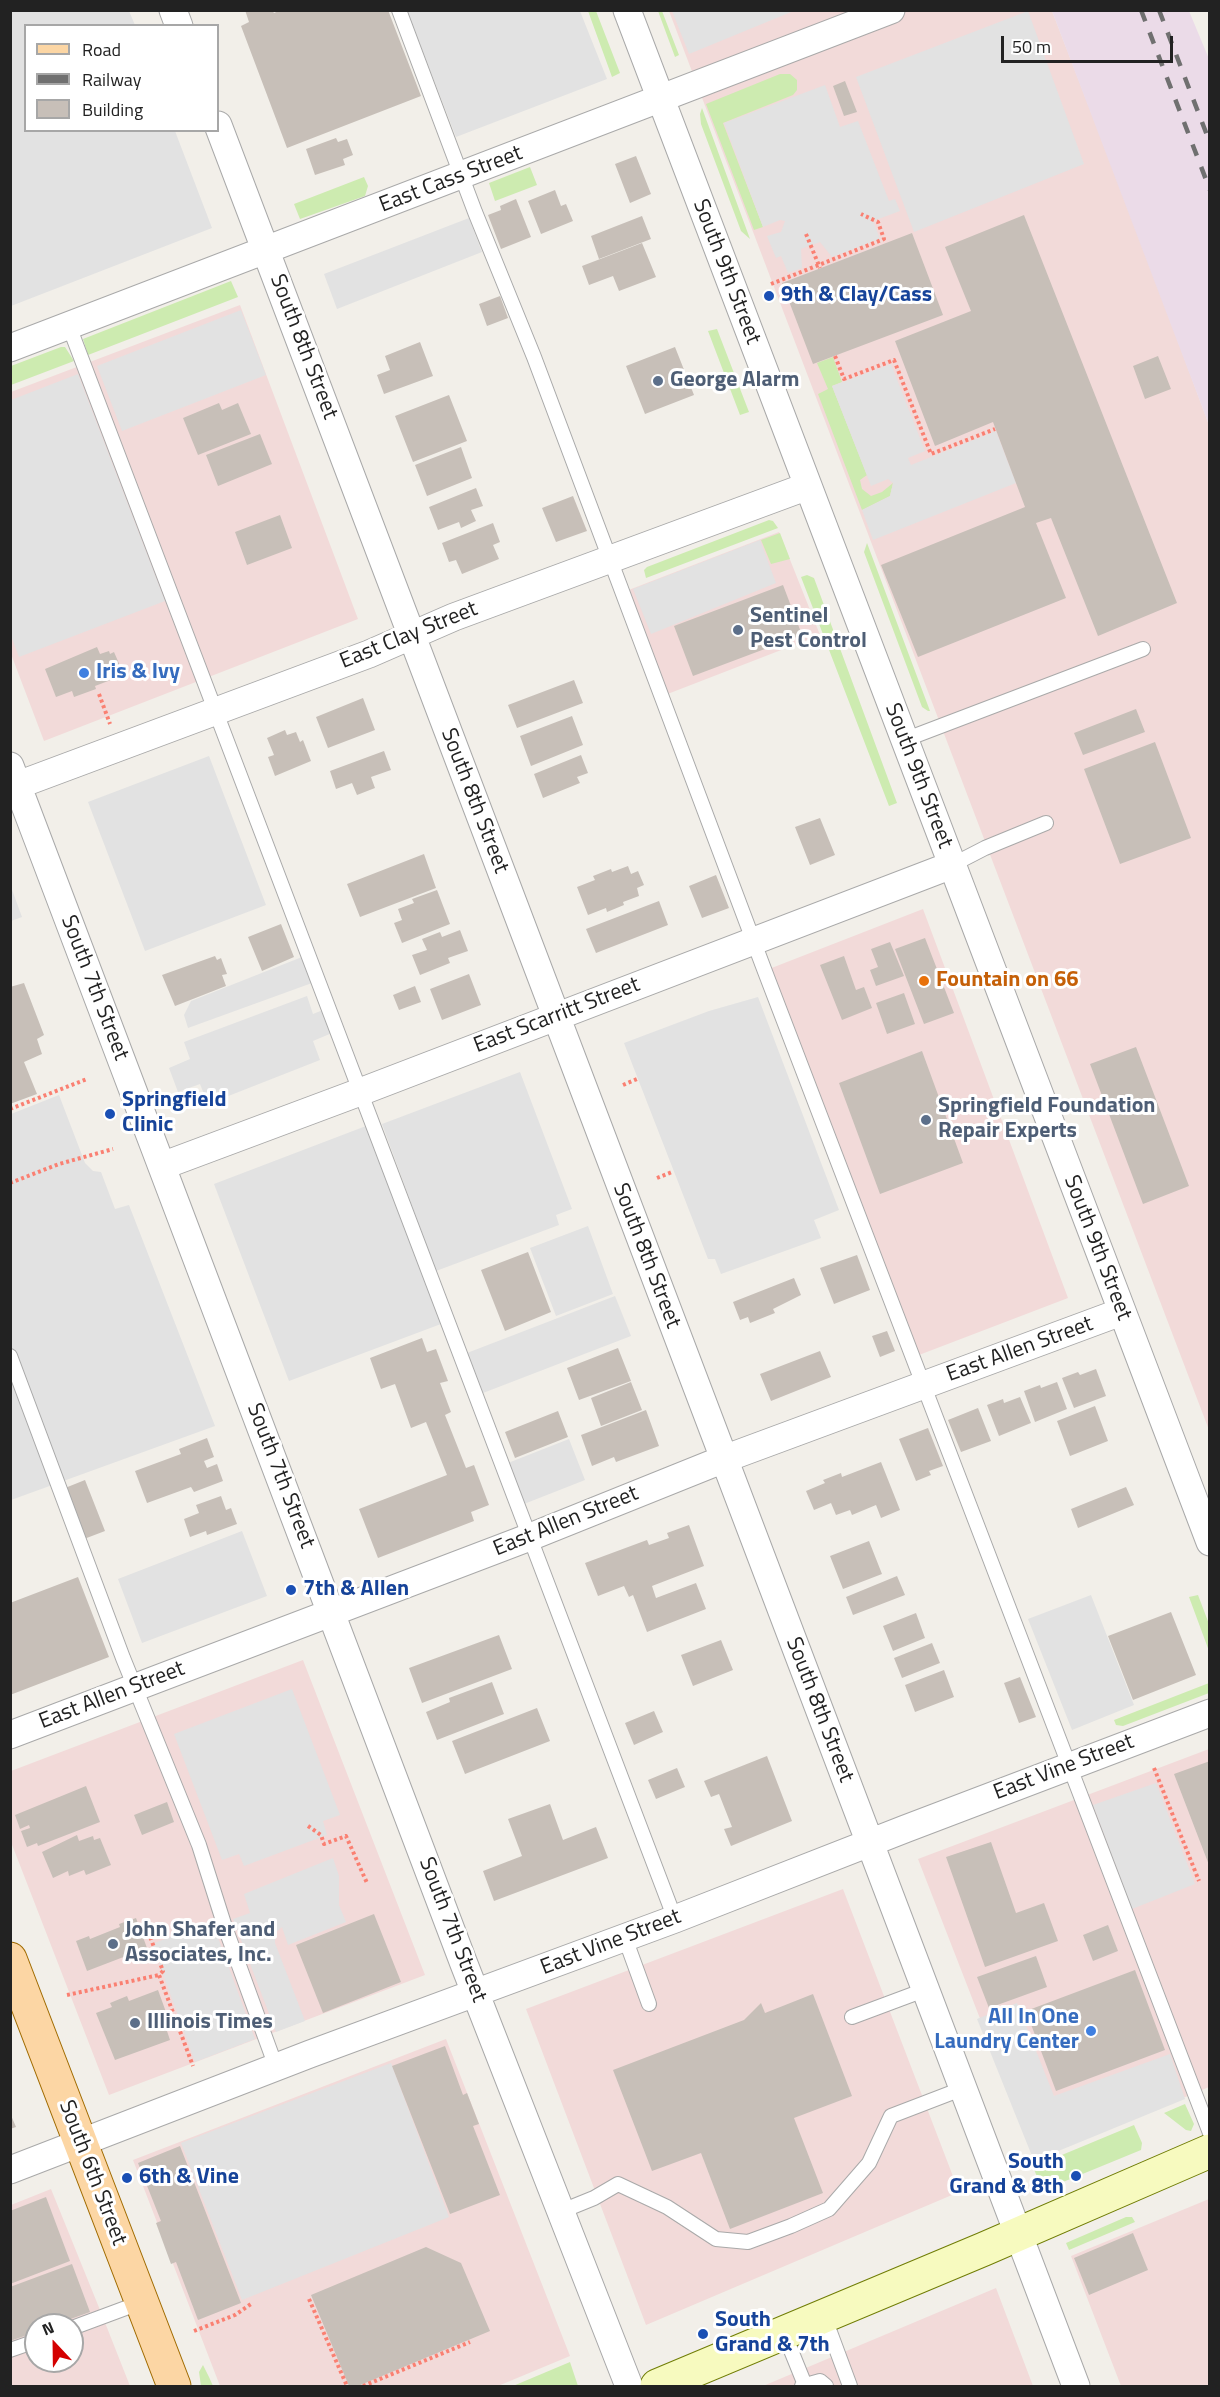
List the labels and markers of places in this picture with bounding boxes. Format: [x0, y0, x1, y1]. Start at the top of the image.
place label: 9th & Clay/Cass [781, 283, 932, 309]
marker: 9th & Clay/Cass [762, 289, 776, 303]
place label: George Alarm [670, 368, 799, 394]
marker: George Alarm [651, 374, 665, 388]
place label: Sentinel Pest Control [750, 604, 867, 656]
marker: Sentinel Pest Control [731, 623, 745, 637]
place label: Iris & Ivy [96, 660, 180, 686]
marker: Iris & Ivy [77, 666, 91, 680]
place label: Fountain on 66 [936, 968, 1079, 994]
marker: Fountain on 66 [917, 974, 931, 988]
place label: Springfield Clinic [122, 1088, 226, 1140]
place label: Springfield Foundation Repair Experts [938, 1094, 1156, 1146]
marker: Springfield Clinic [103, 1107, 117, 1121]
marker: Springfield Foundation Repair Experts [919, 1113, 933, 1127]
place label: 7th & Allen [303, 1577, 409, 1603]
marker: 7th & Allen [284, 1583, 298, 1597]
place label: John Shafer and Associates, Inc. [125, 1918, 275, 1970]
marker: John Shafer and Associates, Inc. [106, 1937, 120, 1951]
place label: All In One Laundry Center [934, 2005, 1079, 2056]
place label: Illinois Times [147, 2010, 273, 2036]
marker: Illinois Times [128, 2016, 142, 2030]
marker: All In One Laundry Center [1084, 2024, 1098, 2038]
place label: South Grand & 8th [949, 2150, 1064, 2202]
place label: 6th & Vine [139, 2165, 239, 2191]
marker: South Grand & 8th [1069, 2169, 1083, 2183]
marker: 6th & Vine [120, 2171, 134, 2185]
place label: South Grand & 7th [715, 2308, 830, 2360]
marker: South Grand & 7th [696, 2327, 710, 2341]

